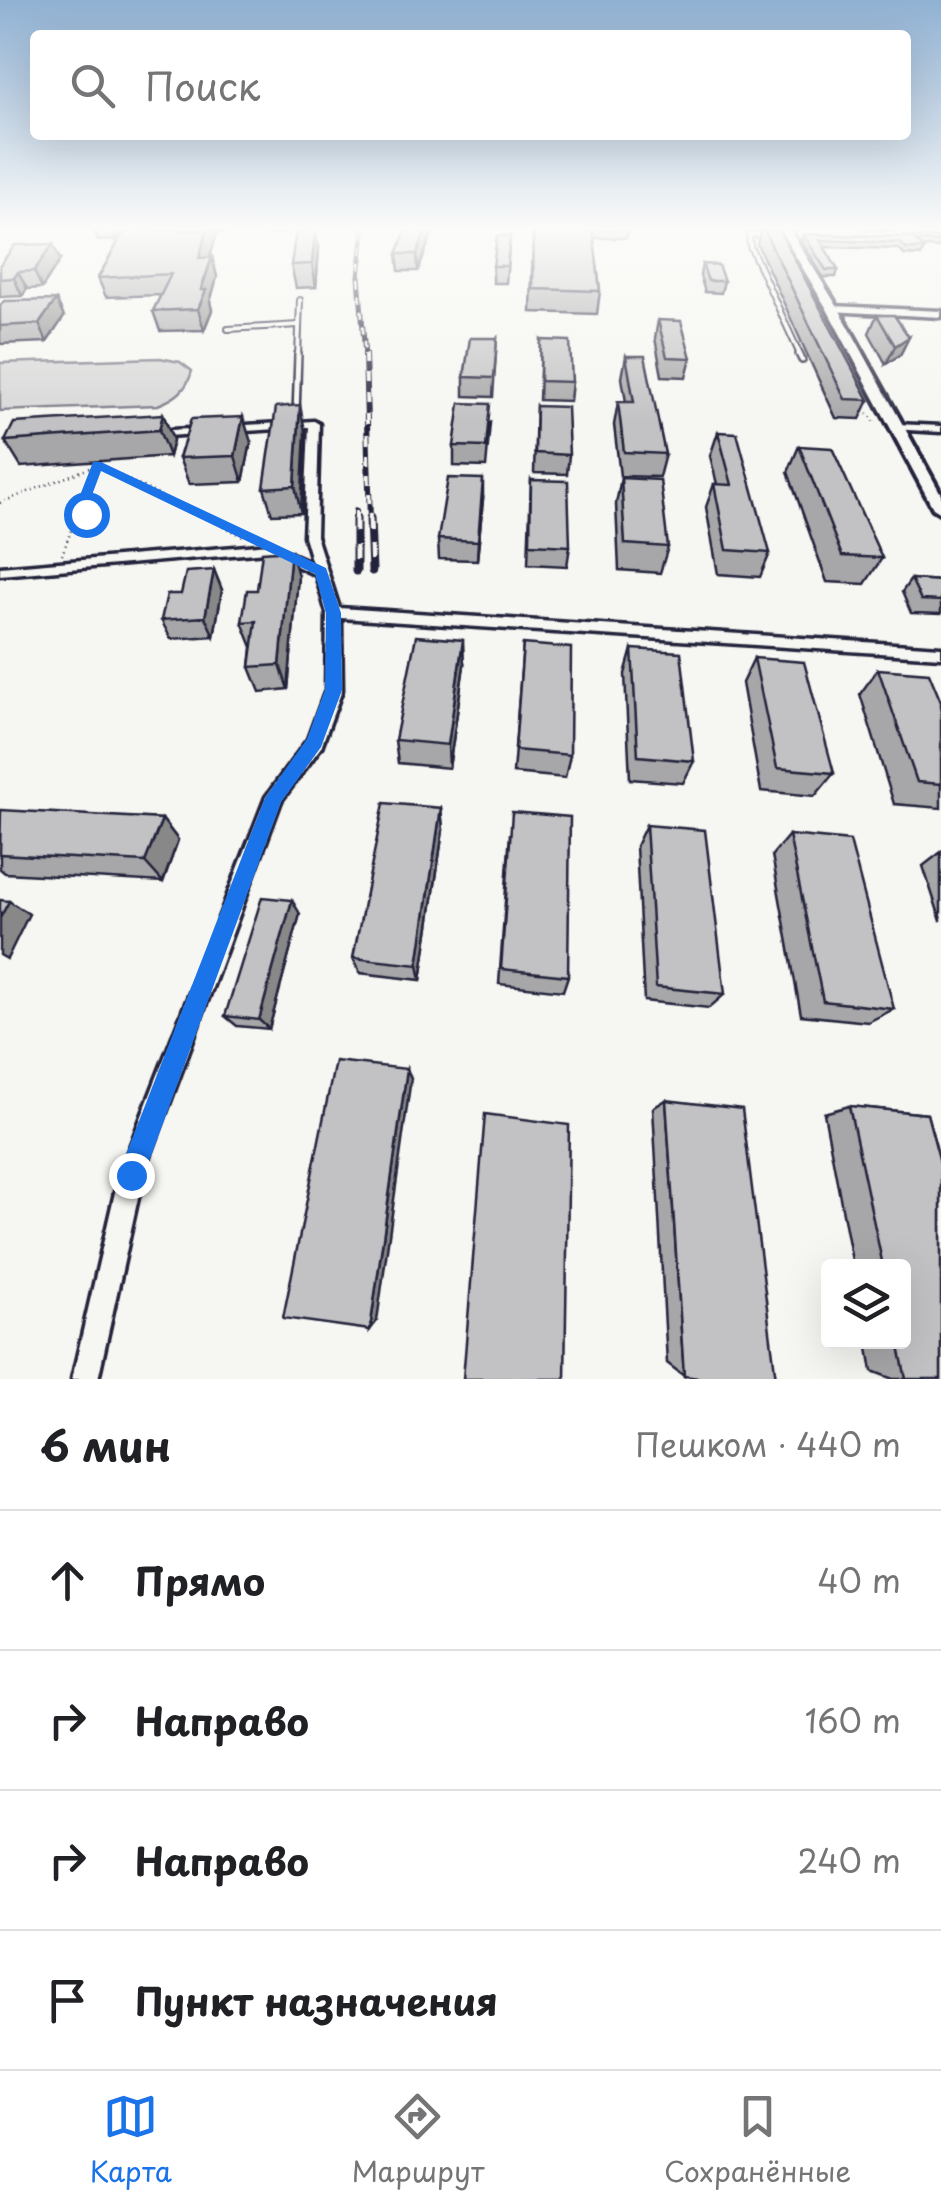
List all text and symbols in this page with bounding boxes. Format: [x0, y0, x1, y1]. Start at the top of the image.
search box [30, 30, 911, 140]
text: Поиск [145, 57, 260, 114]
icon: search [65, 58, 120, 113]
route start [64, 492, 110, 538]
route end [109, 1153, 155, 1199]
map controls [821, 1259, 911, 1349]
button: layers [821, 1259, 911, 1349]
text: 6 мин [40, 1413, 171, 1476]
text: Пешком · 440 m [635, 1420, 901, 1468]
text: Прямо [135, 1552, 265, 1609]
icon: ahead [40, 1553, 95, 1608]
text: 40 m [817, 1556, 901, 1604]
text: Направо [135, 1692, 309, 1749]
icon: right [40, 1693, 95, 1748]
text: 160 m [805, 1696, 901, 1744]
text: Направо [135, 1832, 309, 1889]
icon: right [40, 1833, 95, 1888]
text: 240 m [798, 1836, 901, 1884]
text: Пункт назначения [135, 1972, 498, 2029]
icon: arrive [40, 1973, 95, 2028]
tab: Карта [90, 2089, 172, 2192]
tab: Маршрут [352, 2089, 484, 2192]
tab: Сохранённые [664, 2089, 851, 2192]

